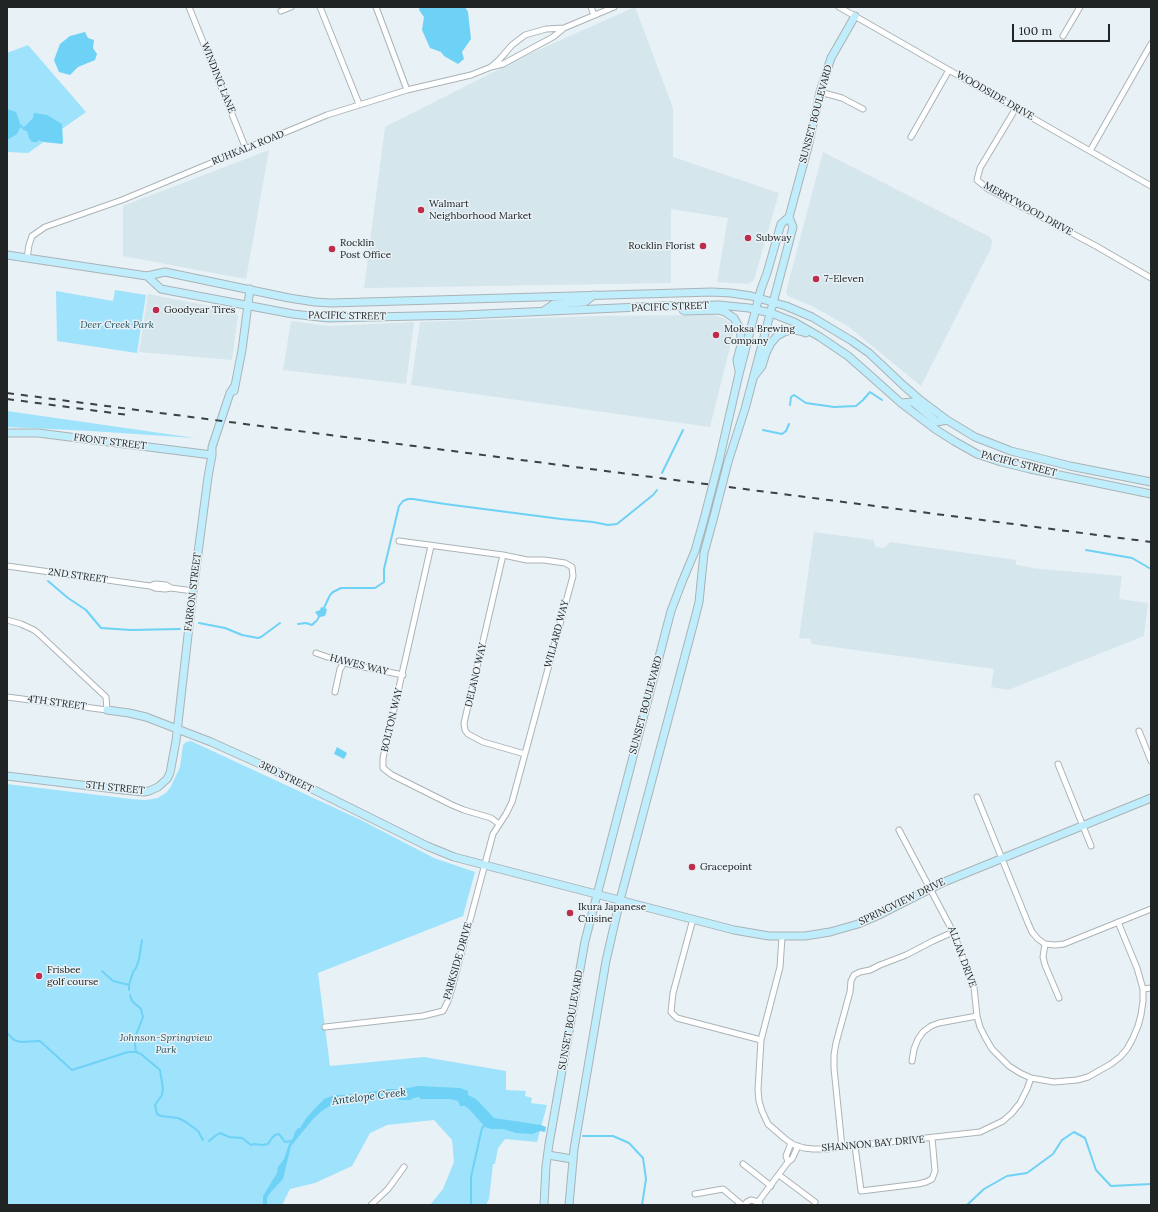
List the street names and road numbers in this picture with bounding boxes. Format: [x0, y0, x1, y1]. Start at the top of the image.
street label: WINDING LANE [198, 41, 238, 115]
street label: SUNSET BOULEVARD [797, 63, 835, 165]
street label: WOODSIDE DRIVE [954, 69, 1036, 123]
street label: RUHKALA ROAD [210, 128, 286, 168]
street label: MERRYWOOD DRIVE [981, 180, 1075, 238]
street label: PACIFIC STREET [631, 300, 709, 314]
street label: PACIFIC STREET [308, 309, 386, 323]
street label: FRONT STREET [73, 432, 147, 452]
street label: PACIFIC STREET [980, 449, 1058, 479]
street label: FARRON STREET [182, 552, 204, 632]
street label: 2ND STREET [47, 566, 109, 586]
street label: WILLARD WAY [542, 599, 572, 669]
street label: DELANO WAY [463, 642, 489, 708]
street label: HAWES WAY [329, 652, 389, 678]
street label: SUNSET BOULEVARD [627, 654, 665, 756]
street label: BOLTON WAY [379, 687, 405, 753]
street label: 4TH STREET [27, 693, 87, 713]
street label: 3RD STREET [257, 759, 315, 795]
street label: 5TH STREET [85, 779, 145, 797]
street label: SPRINGVIEW DRIVE [857, 876, 947, 928]
street label: PARKSIDE DRIVE [441, 921, 475, 1001]
street label: ALLAN DRIVE [945, 925, 979, 989]
street label: SUNSET BOULEVARD [556, 969, 586, 1071]
street label: SHANNON BAY DRIVE [821, 1134, 925, 1154]

